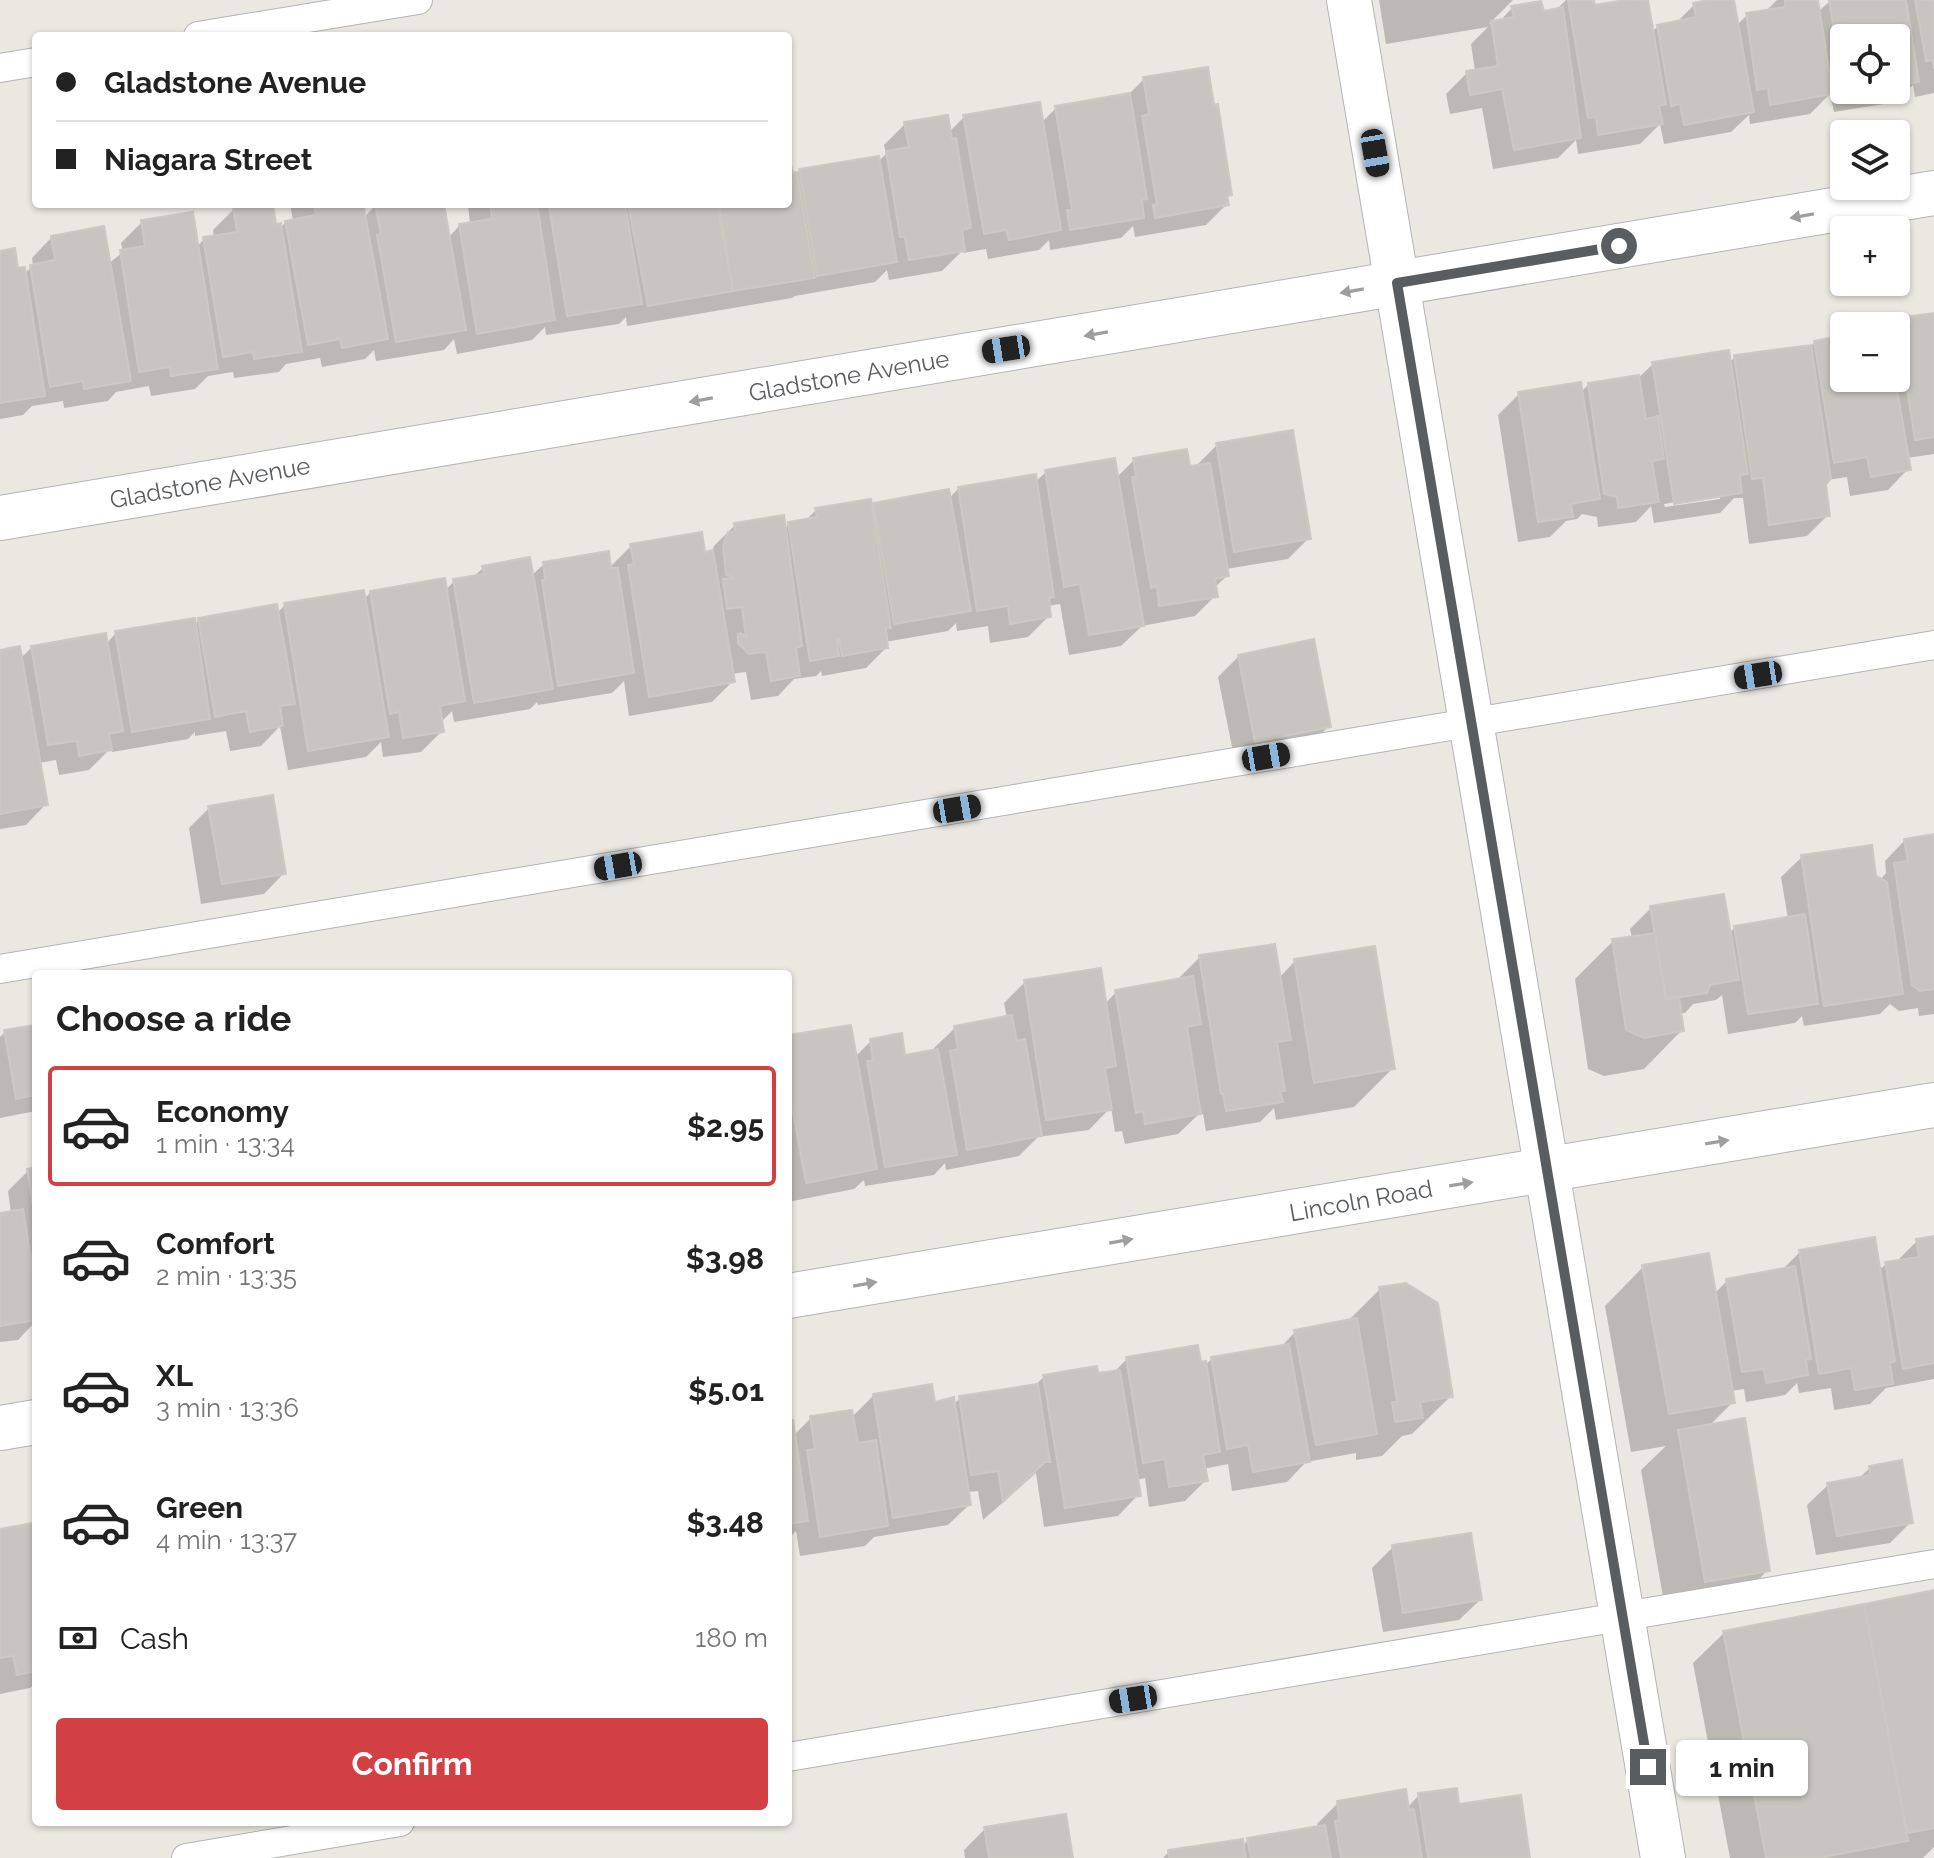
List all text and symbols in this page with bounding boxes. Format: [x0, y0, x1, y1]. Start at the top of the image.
map controls [1830, 24, 1910, 392]
button: locate [1830, 24, 1910, 104]
text: Gladstone Avenue [104, 65, 366, 100]
button: layers [1830, 120, 1910, 200]
car [1359, 127, 1391, 179]
text: Niagara Street [104, 142, 312, 177]
one-way arrow [1789, 210, 1814, 222]
button: + [1830, 216, 1910, 296]
route start [1601, 228, 1637, 264]
one-way arrow [1339, 285, 1364, 298]
button: − [1830, 312, 1910, 392]
one-way arrow [1083, 328, 1108, 341]
car [980, 333, 1032, 365]
street label: Gladstone Avenue [746, 344, 951, 407]
one-way arrow [688, 395, 713, 407]
street label: Gladstone Avenue [107, 451, 312, 514]
car [1732, 659, 1784, 691]
car [1240, 741, 1292, 773]
car [931, 793, 983, 825]
car [592, 850, 644, 882]
text: Choose a ride [56, 997, 291, 1039]
icon: car [60, 1090, 132, 1162]
text: Economy [156, 1094, 289, 1129]
text: $2.95 [687, 1109, 764, 1144]
text: 1 min · 13:34 [156, 1129, 295, 1159]
one-way arrow [1705, 1135, 1730, 1147]
street label: Lincoln Road [1287, 1174, 1435, 1227]
one-way arrow [1448, 1177, 1473, 1190]
icon: car [60, 1222, 132, 1294]
text: Comfort [156, 1226, 275, 1261]
one-way arrow [1109, 1234, 1134, 1246]
text: $3.98 [686, 1241, 764, 1276]
text: 2 min · 13:35 [156, 1261, 297, 1291]
one-way arrow [853, 1277, 878, 1289]
icon: car [60, 1354, 132, 1426]
text: XL [156, 1358, 193, 1393]
text: $5.01 [688, 1373, 764, 1408]
text: 3 min · 13:36 [156, 1393, 299, 1423]
icon: car [60, 1486, 132, 1558]
text: Green [156, 1490, 243, 1525]
text: $3.48 [686, 1505, 764, 1540]
text: 4 min · 13:37 [156, 1525, 297, 1555]
icon: cash [56, 1616, 100, 1660]
text: Cash [120, 1621, 189, 1656]
text: 180 m [695, 1623, 768, 1653]
car [1107, 1683, 1159, 1715]
button: Confirm [56, 1718, 768, 1810]
callout: 1 min [1676, 1739, 1808, 1795]
route end [1630, 1749, 1666, 1785]
text: 1 min [1709, 1753, 1775, 1783]

